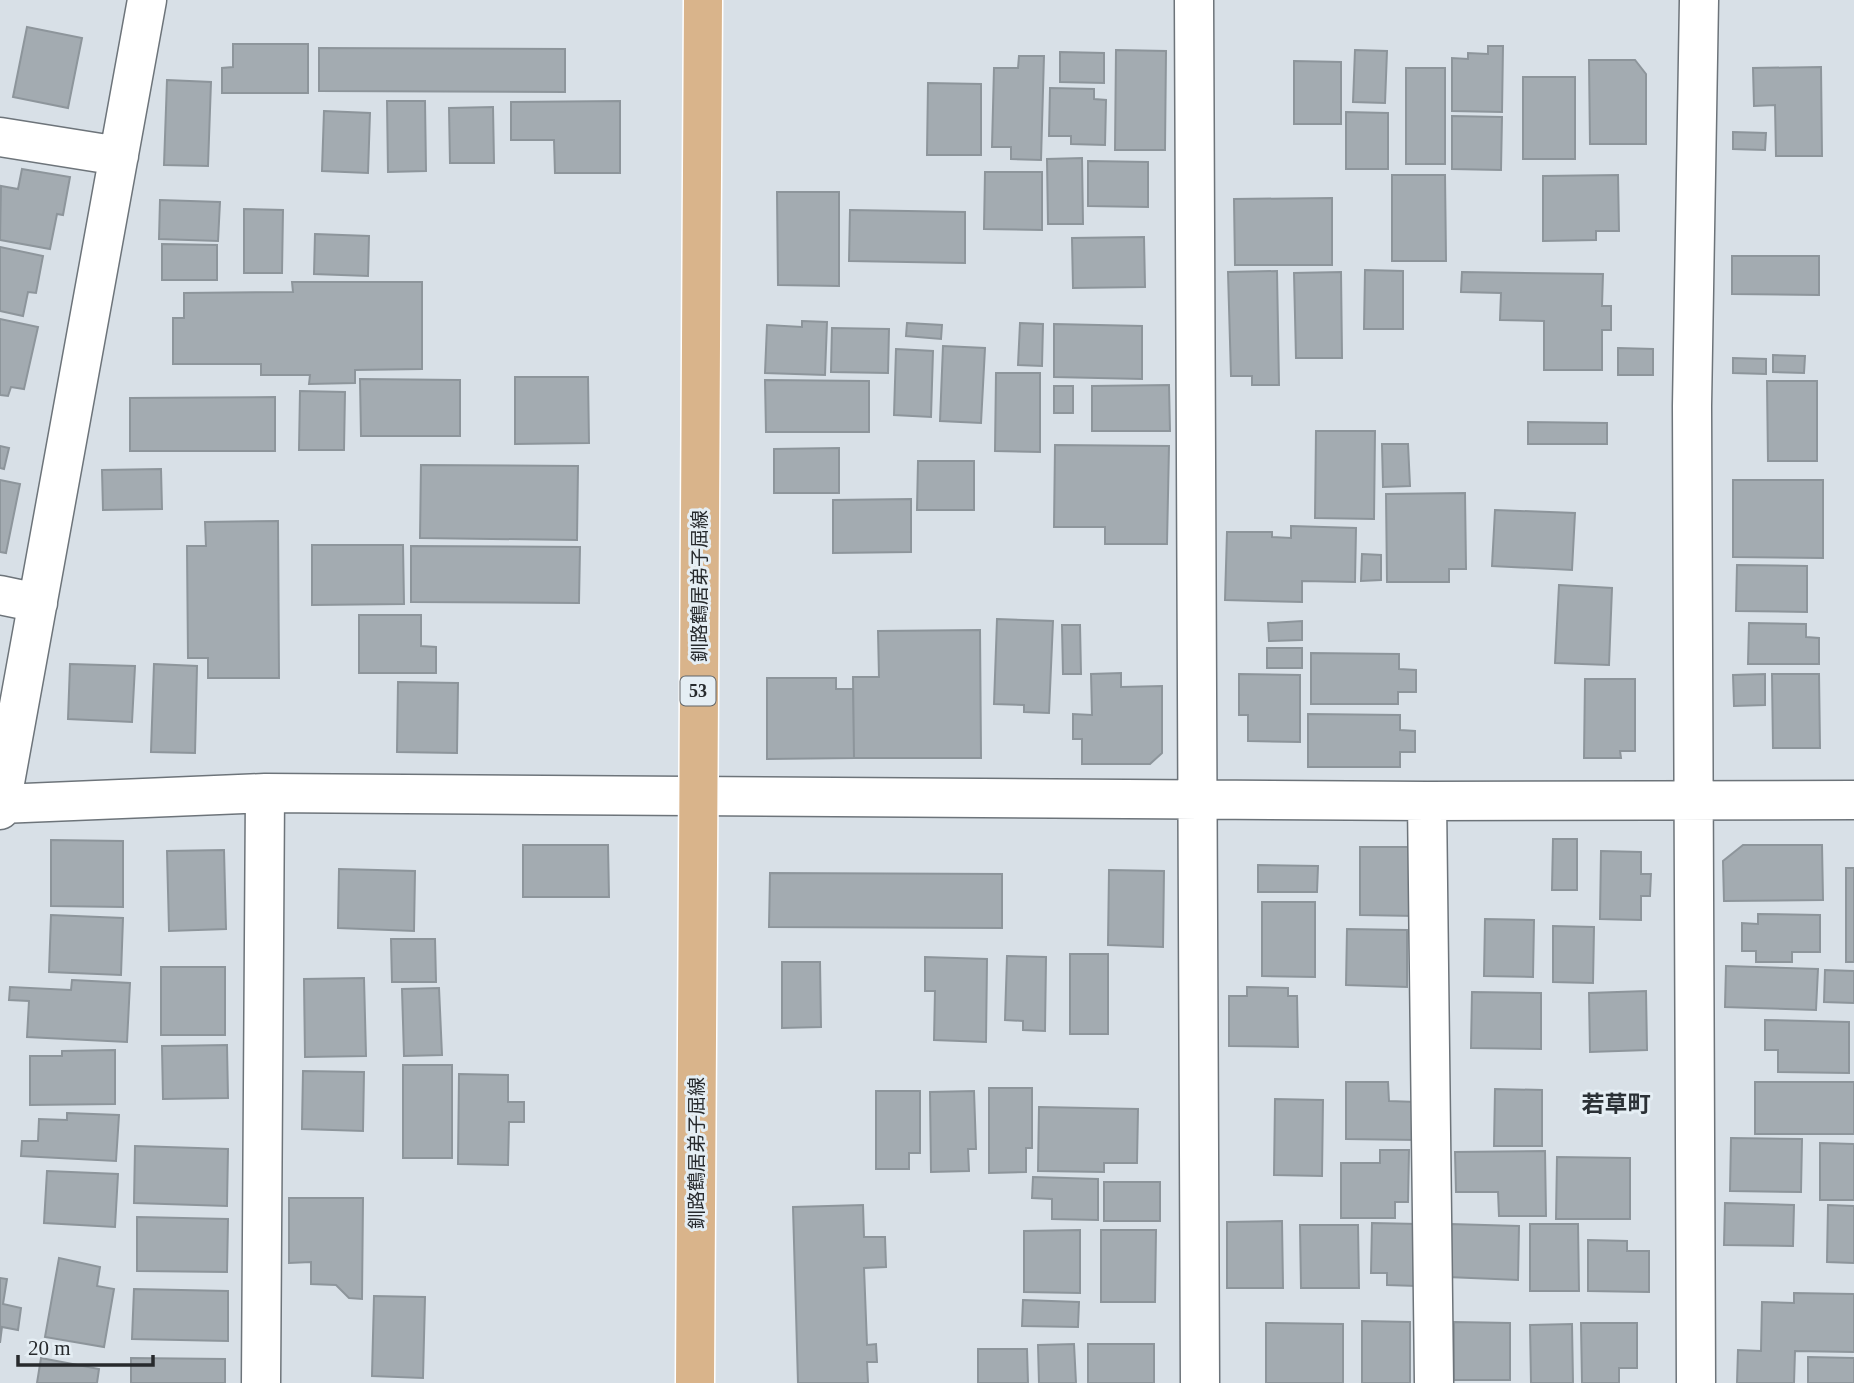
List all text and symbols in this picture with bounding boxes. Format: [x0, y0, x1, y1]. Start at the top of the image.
street label: 釧路鶴居弟子屈線 [689, 510, 710, 662]
road number: 53 [680, 676, 716, 706]
street label: 釧路鶴居弟子屈線 [686, 1077, 707, 1229]
district label: 若草町 [1582, 1092, 1651, 1117]
scale bar [18, 1324, 152, 1368]
text: 20 m [28, 1336, 71, 1360]

